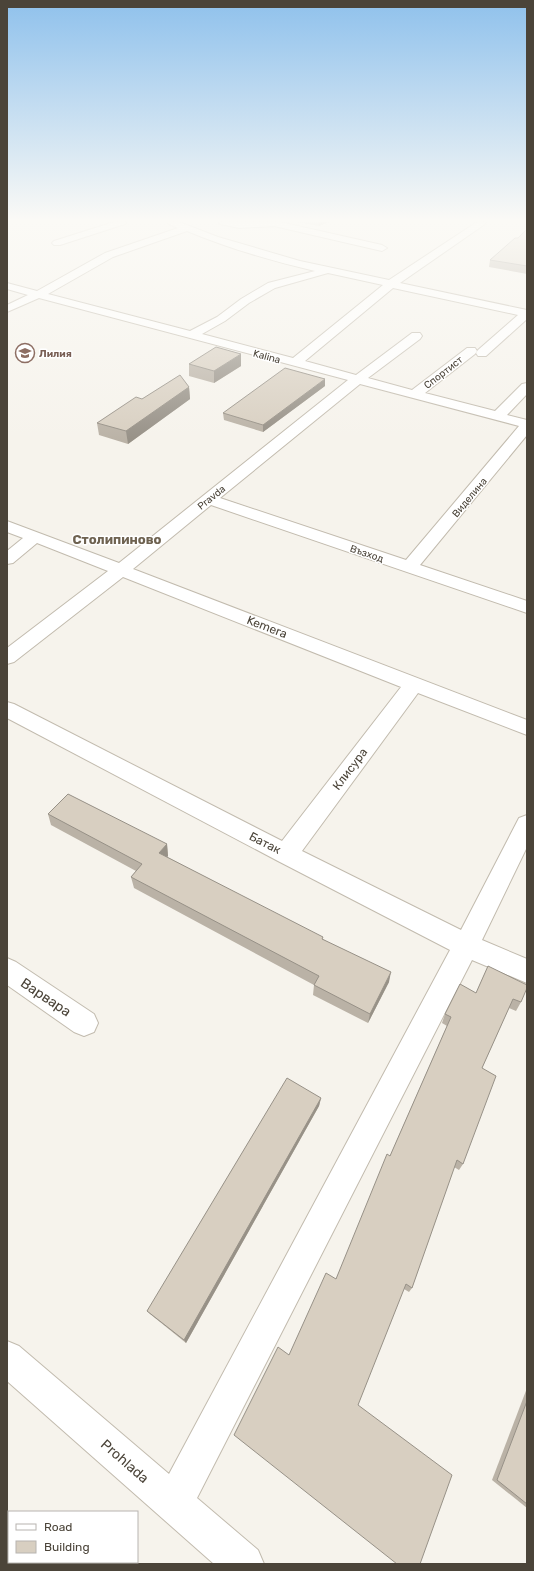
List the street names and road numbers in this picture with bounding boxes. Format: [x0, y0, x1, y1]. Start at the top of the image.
street label: Kalina [252, 348, 282, 366]
street label: Спортист [422, 354, 465, 392]
street label: Виделина [450, 475, 490, 520]
street label: Pravda [195, 483, 228, 513]
street label: Възход [348, 543, 385, 565]
street label: Kemera [245, 613, 289, 641]
street label: Клисура [330, 745, 370, 793]
street label: Батак [247, 829, 284, 857]
street label: Варвара [17, 974, 74, 1020]
street label: Prohlada [97, 1436, 152, 1487]

